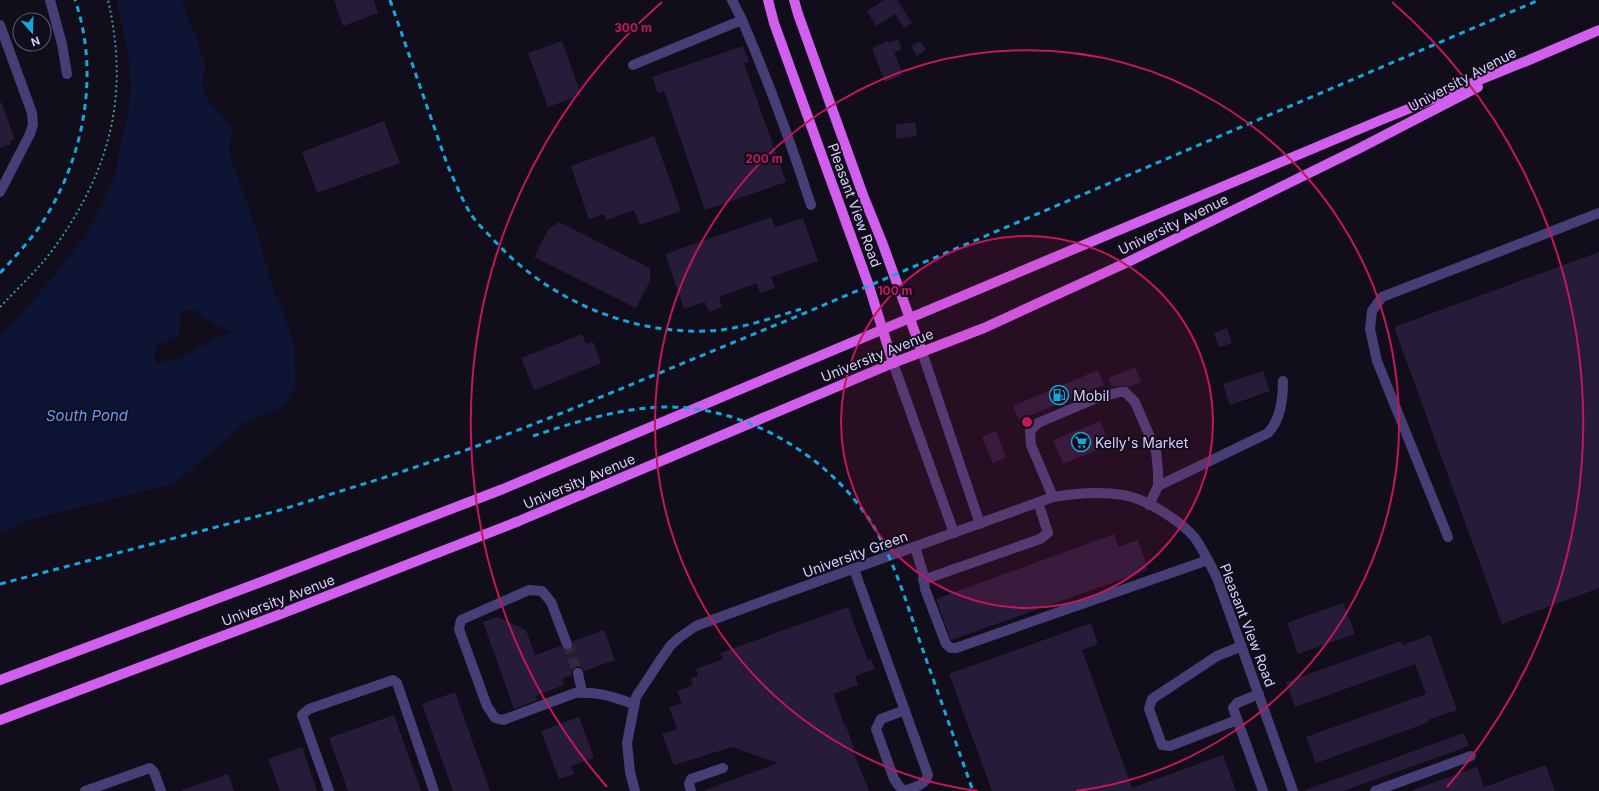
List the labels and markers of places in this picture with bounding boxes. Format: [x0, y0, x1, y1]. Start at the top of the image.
fuel station icon: Mobil [1048, 384, 1070, 406]
place label: Mobil [1073, 387, 1109, 404]
centre of rings [1020, 415, 1034, 429]
supermarket icon: Kelly's Market [1070, 431, 1092, 453]
place label: Kelly's Market [1095, 434, 1189, 451]

